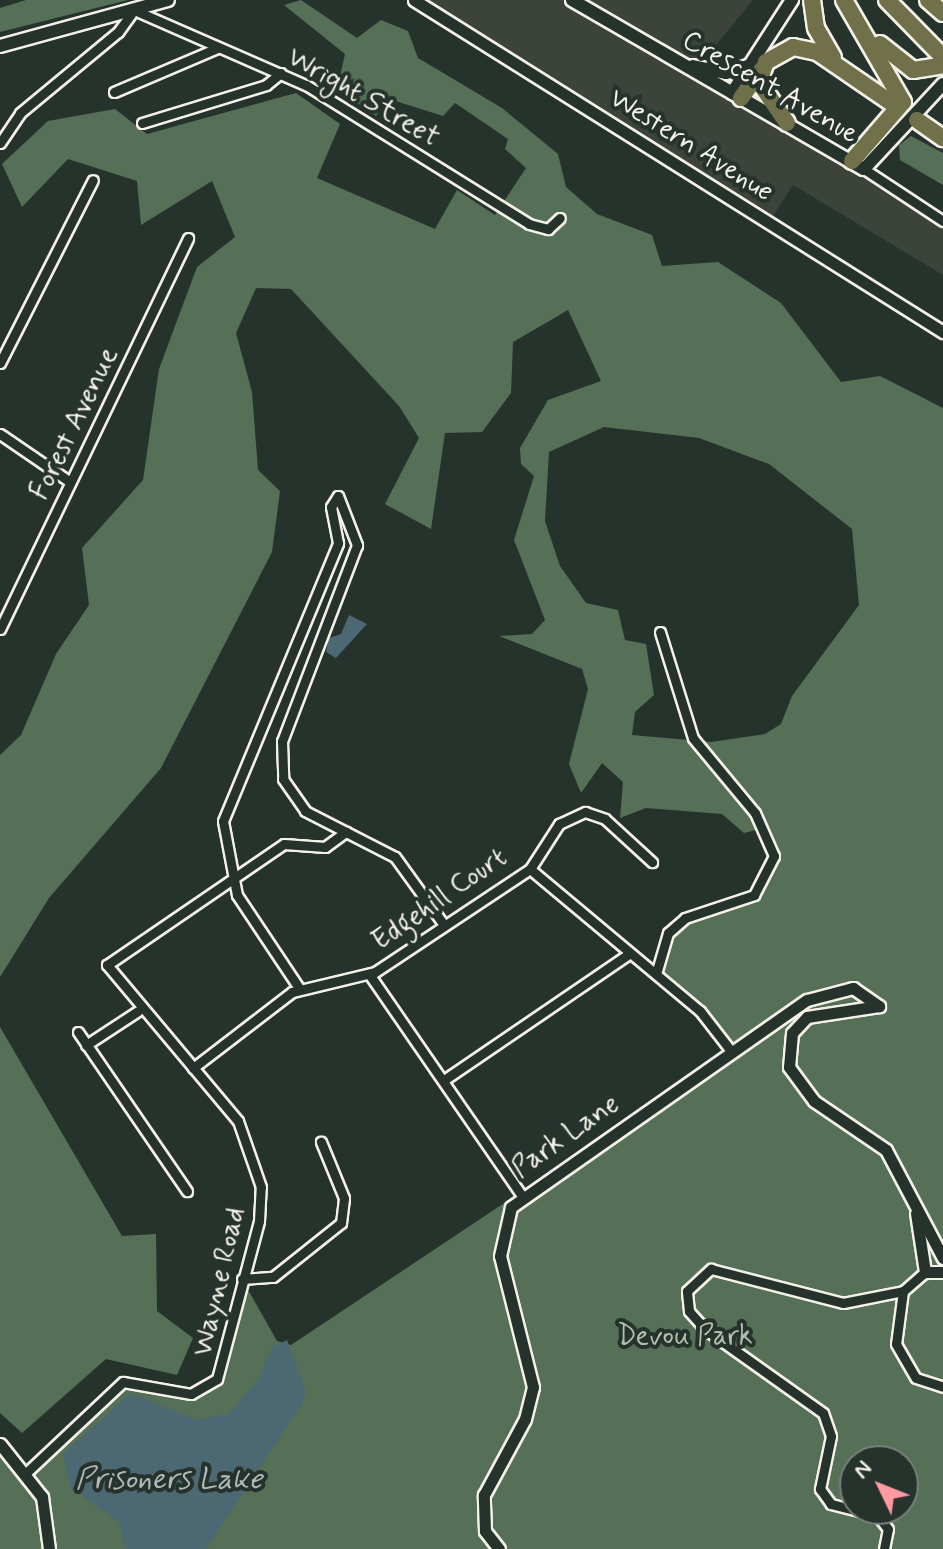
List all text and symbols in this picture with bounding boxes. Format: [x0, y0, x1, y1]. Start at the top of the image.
street label: Crescent Avenue [674, 23, 866, 153]
street label: Wright Street [281, 41, 445, 155]
street label: Western Avenue [600, 81, 782, 211]
street label: Forest Avenue [24, 342, 126, 506]
street label: Edgehill Court [364, 840, 516, 960]
street label: Park Lane [506, 1088, 626, 1186]
street label: Wayne Road [187, 1204, 253, 1360]
park label: Devou Park [617, 1320, 753, 1354]
north arrow [839, 1445, 919, 1525]
text: N [848, 1455, 878, 1485]
water label: Prisoners Lake [75, 1462, 263, 1498]

